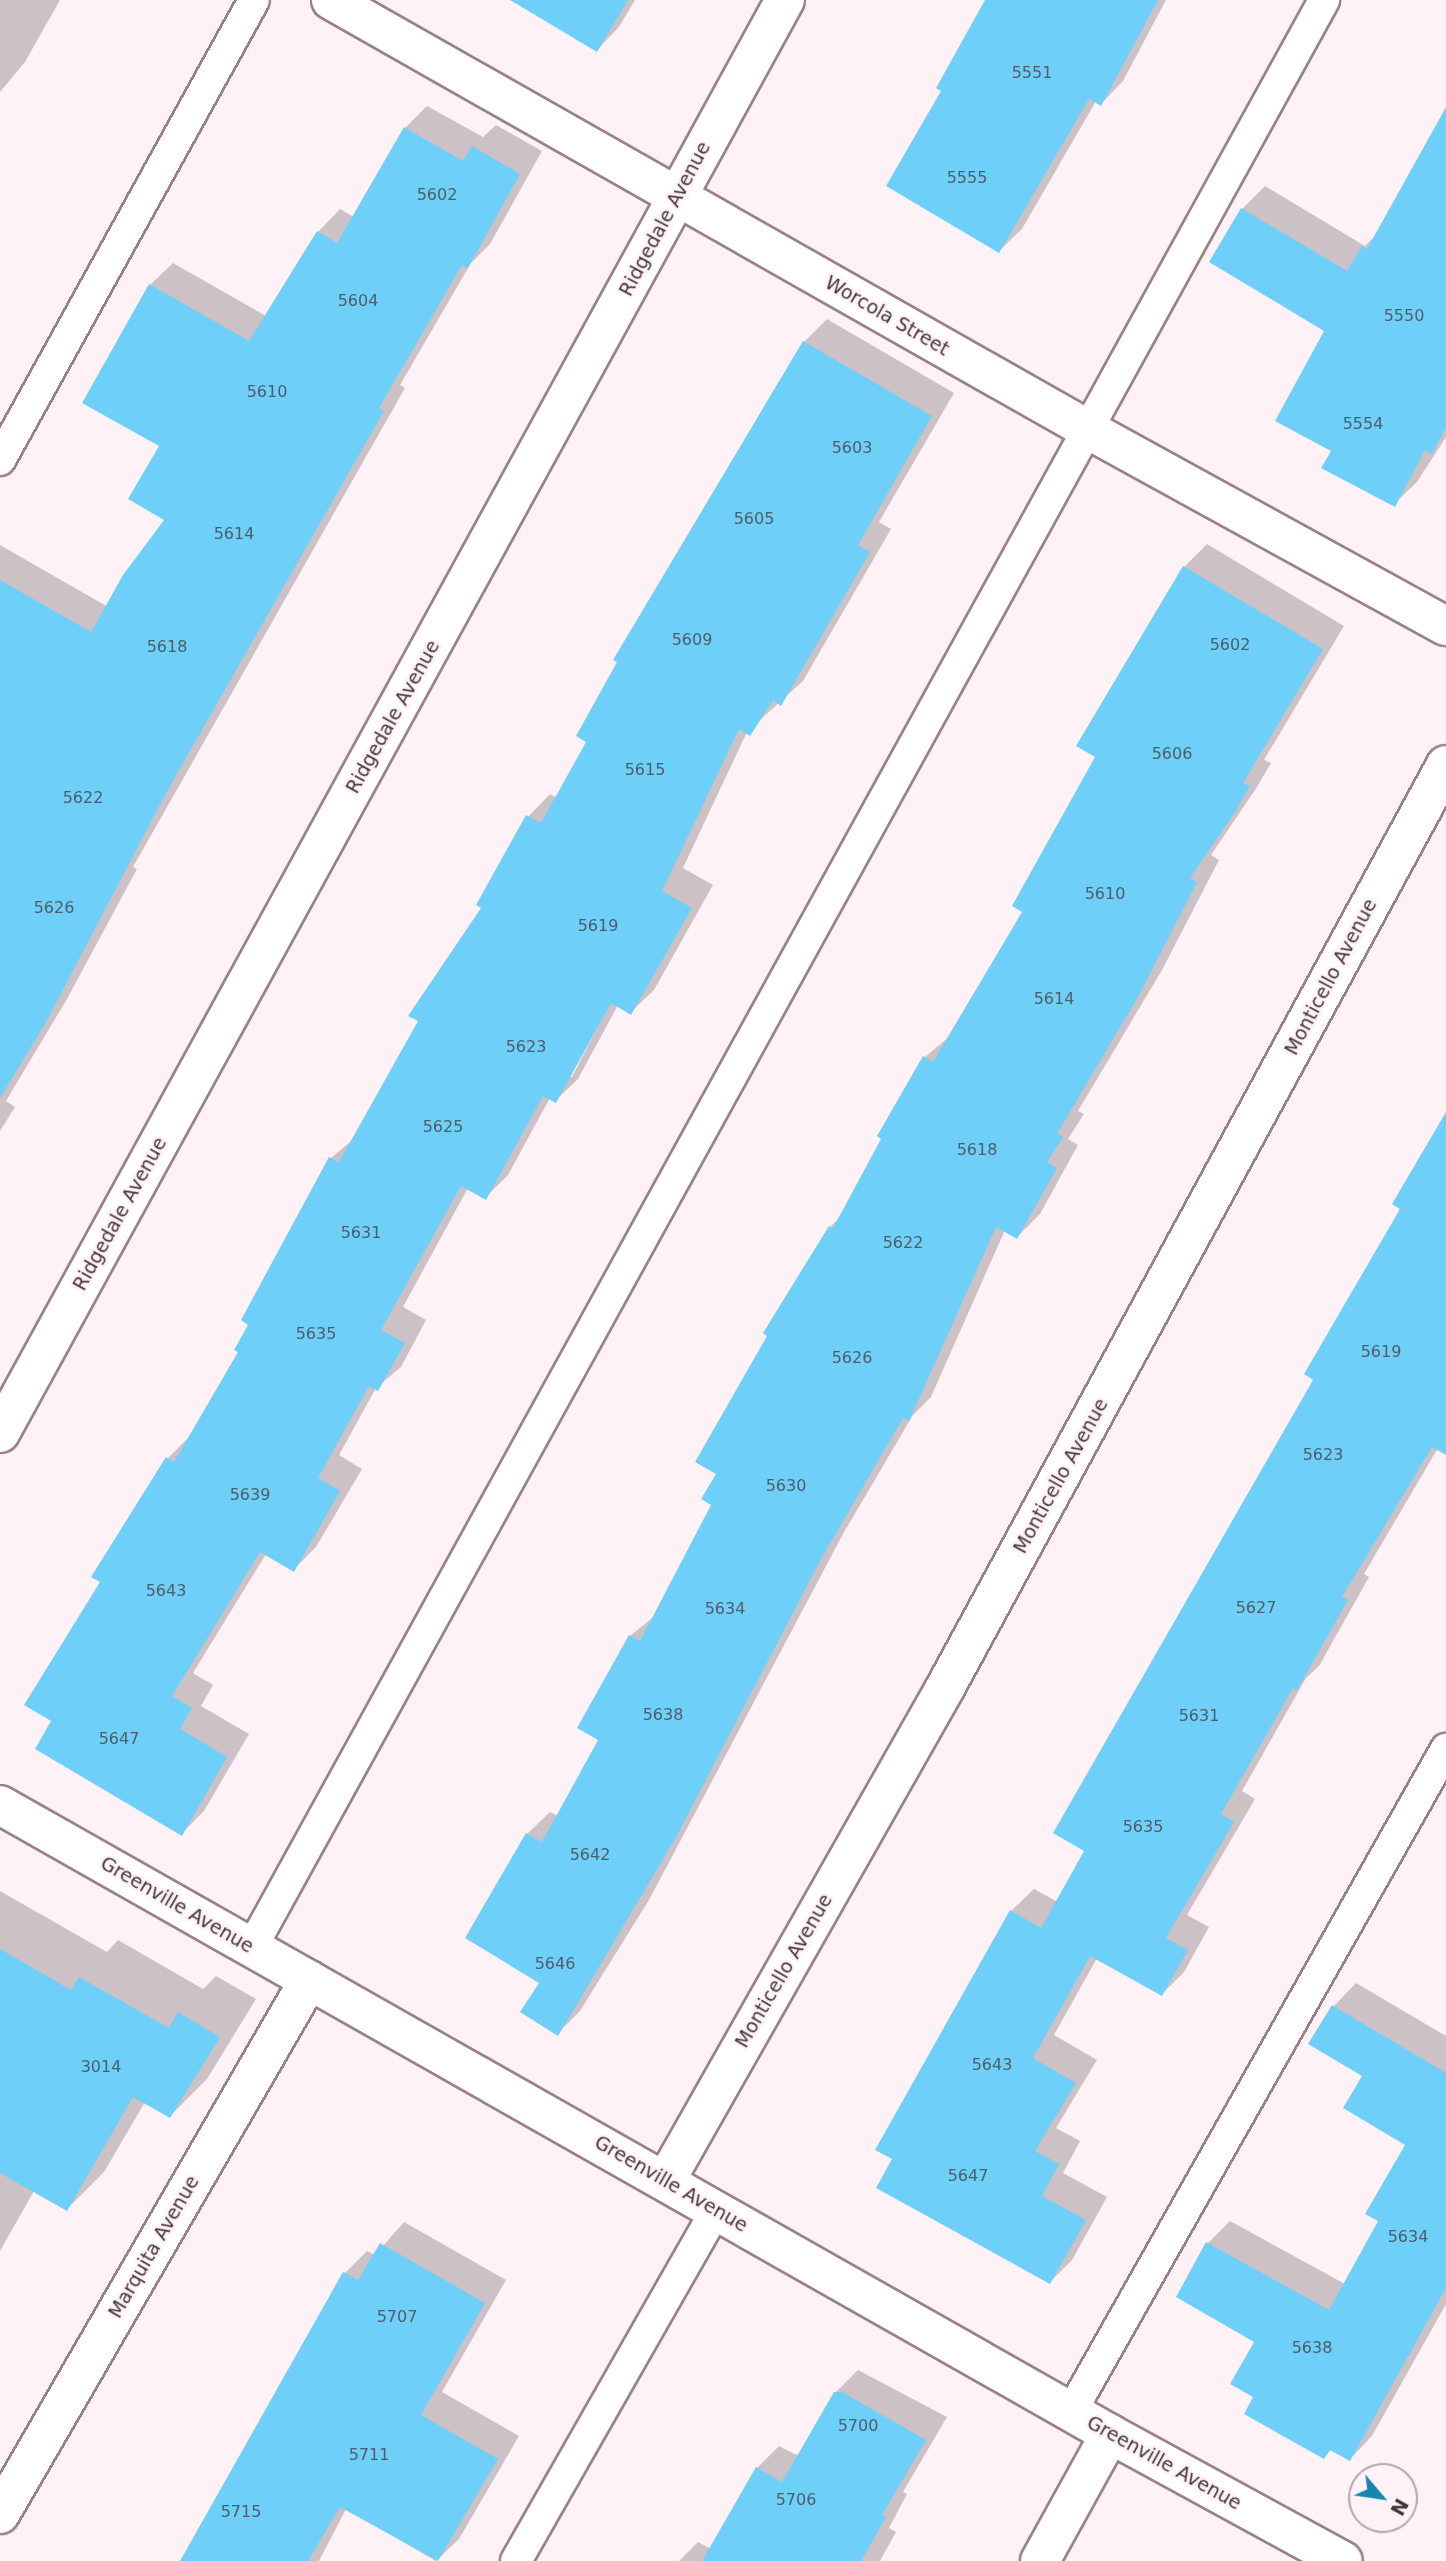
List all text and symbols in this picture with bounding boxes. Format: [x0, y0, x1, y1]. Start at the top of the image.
house number: 5551 [1012, 63, 1052, 83]
street label: Ridgedale Avenue [615, 138, 715, 300]
house number: 5555 [947, 168, 987, 188]
house number: 5602 [417, 185, 457, 205]
street label: Worcola Street [821, 271, 953, 361]
house number: 5604 [338, 291, 378, 311]
house number: 5550 [1384, 306, 1424, 326]
house number: 5610 [247, 382, 287, 402]
house number: 5554 [1343, 414, 1383, 434]
house number: 5603 [832, 438, 872, 458]
house number: 5605 [734, 509, 774, 529]
house number: 5614 [214, 524, 254, 544]
house number: 5609 [672, 630, 712, 650]
house number: 5602 [1210, 635, 1250, 655]
street label: Ridgedale Avenue [341, 636, 445, 798]
house number: 5618 [147, 637, 187, 657]
house number: 5606 [1152, 744, 1192, 764]
house number: 5615 [625, 760, 665, 780]
house number: 5622 [63, 788, 103, 808]
house number: 5610 [1085, 884, 1125, 904]
street label: Monticello Avenue [1280, 895, 1382, 1059]
house number: 5626 [34, 898, 74, 918]
house number: 5619 [578, 916, 618, 936]
house number: 5614 [1034, 989, 1074, 1009]
house number: 5623 [506, 1037, 546, 1057]
house number: 5625 [423, 1117, 463, 1137]
street label: Ridgedale Avenue [68, 1133, 172, 1295]
house number: 5618 [957, 1140, 997, 1160]
house number: 5631 [341, 1223, 381, 1243]
house number: 5622 [883, 1233, 923, 1253]
house number: 5635 [296, 1324, 336, 1344]
house number: 5619 [1361, 1342, 1401, 1362]
house number: 5626 [832, 1348, 872, 1368]
street label: Monticello Avenue [1009, 1394, 1113, 1558]
house number: 5623 [1303, 1445, 1343, 1465]
house number: 5630 [766, 1476, 806, 1496]
house number: 5639 [230, 1485, 270, 1505]
house number: 5643 [146, 1581, 186, 1601]
house number: 5627 [1236, 1598, 1276, 1618]
house number: 5634 [705, 1599, 745, 1619]
house number: 5638 [643, 1705, 683, 1725]
house number: 5631 [1179, 1706, 1219, 1726]
house number: 5647 [99, 1729, 139, 1749]
house number: 5635 [1123, 1817, 1163, 1837]
house number: 5642 [570, 1845, 610, 1865]
street label: Greenville Avenue [96, 1852, 258, 1958]
street label: Monticello Avenue [731, 1890, 837, 2052]
house number: 5646 [535, 1954, 575, 1974]
house number: 5643 [972, 2055, 1012, 2075]
house number: 3014 [81, 2057, 121, 2077]
street label: Greenville Avenue [590, 2131, 752, 2237]
house number: 5647 [948, 2166, 988, 2186]
street label: Marquita Avenue [104, 2172, 204, 2322]
house number: 5634 [1388, 2227, 1428, 2247]
house number: 5707 [377, 2307, 417, 2327]
house number: 5638 [1292, 2338, 1332, 2358]
street label: Greenville Avenue [1083, 2411, 1245, 2515]
house number: 5700 [838, 2416, 878, 2436]
house number: 5711 [349, 2445, 389, 2465]
north arrow [1348, 2463, 1418, 2533]
house number: 5706 [776, 2490, 816, 2510]
text: N [1386, 2495, 1413, 2520]
house number: 5715 [221, 2502, 261, 2522]

